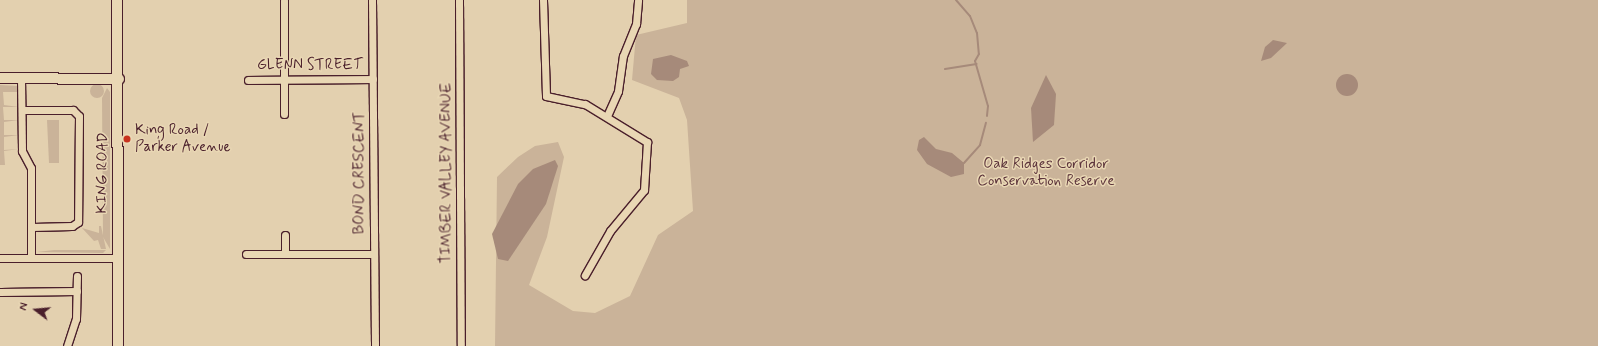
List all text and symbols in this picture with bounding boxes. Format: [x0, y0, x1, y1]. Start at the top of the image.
street label: GLENN STREET [257, 57, 363, 75]
street label: TIMBER VALLEY AVENUE [438, 82, 456, 264]
street label: BOND CRESCENT [351, 112, 369, 234]
place label: King Road / Parker Avenue [135, 121, 229, 156]
street label: KING ROAD [93, 132, 113, 214]
marker: King Road / Parker Avenue [122, 134, 132, 144]
park label: Oak Ridges Corridor Conservation Reserve [977, 155, 1115, 190]
north arrow [16, 290, 56, 330]
text: N [17, 301, 32, 312]

